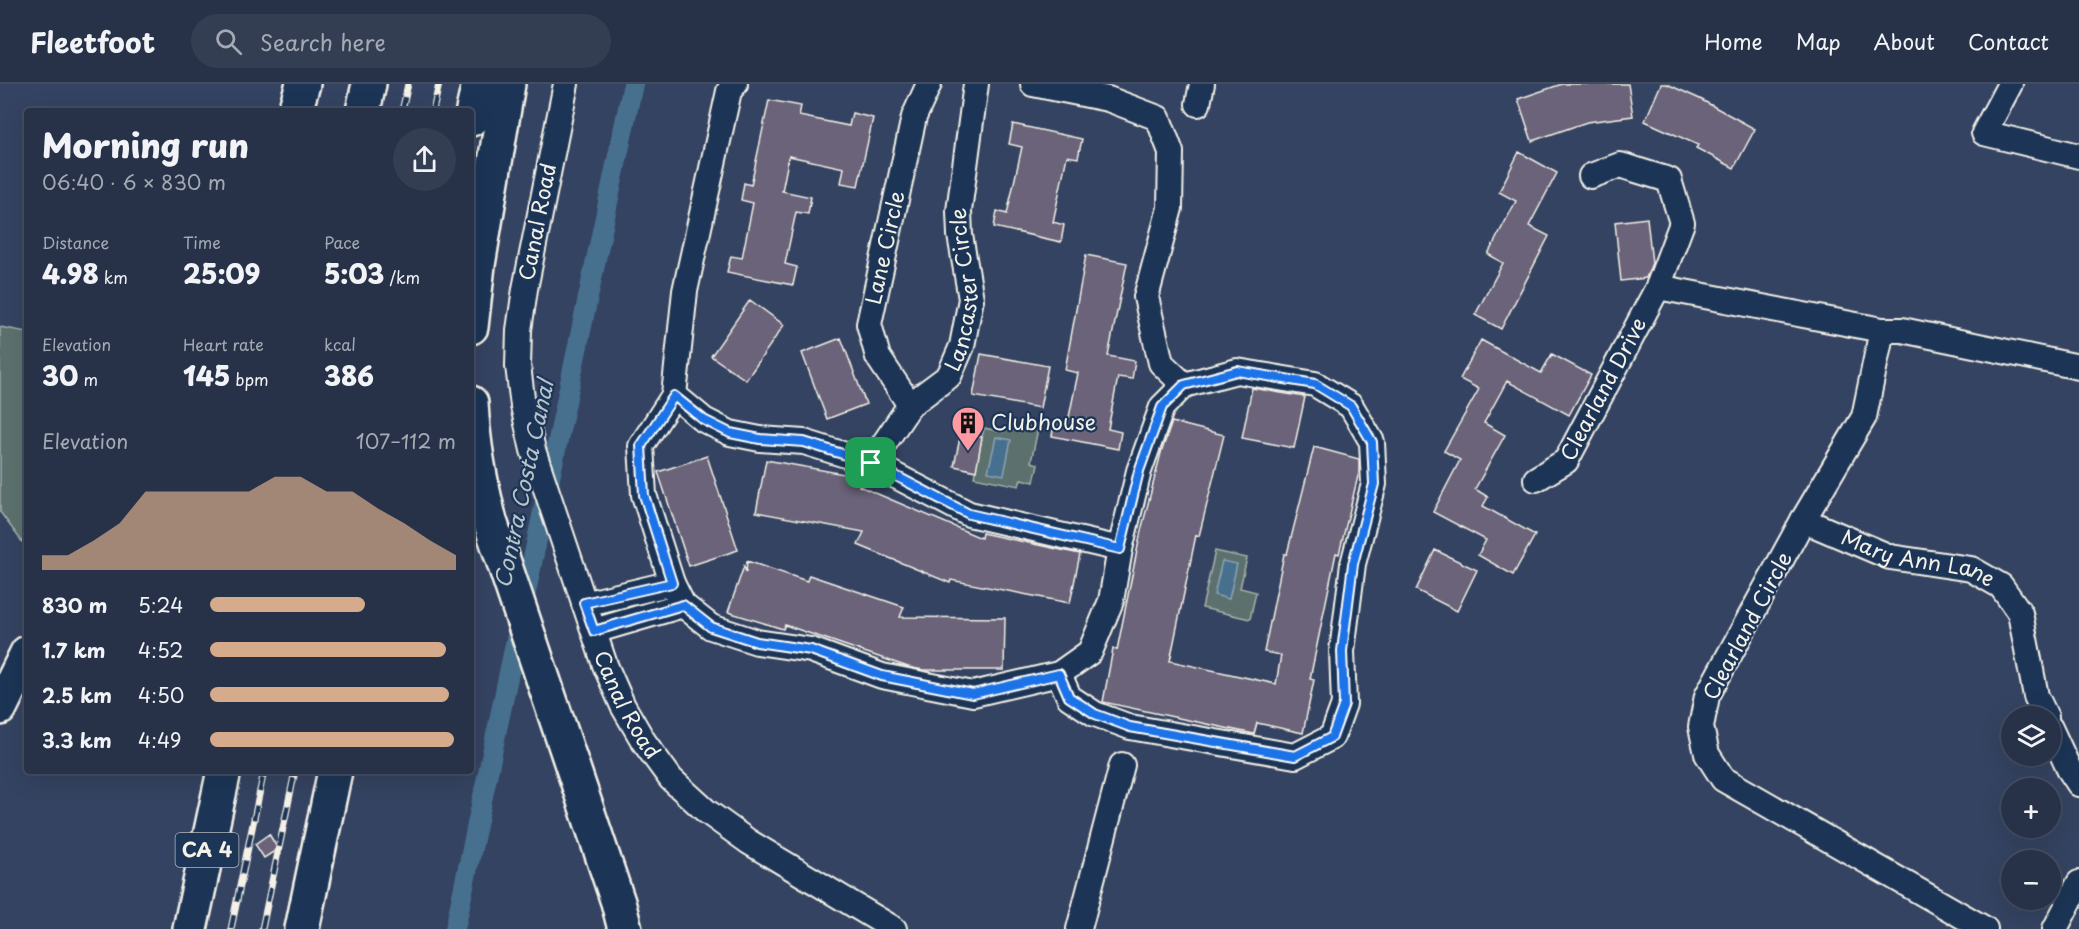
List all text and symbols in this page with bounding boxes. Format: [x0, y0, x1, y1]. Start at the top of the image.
search box [191, 14, 611, 68]
text: Fleetfoot [30, 20, 155, 63]
icon: search [212, 25, 245, 58]
text: Search here [260, 25, 386, 58]
text: Home [1704, 25, 1763, 57]
text: Map [1796, 25, 1841, 57]
text: About [1874, 25, 1935, 57]
text: Contact [1968, 25, 2049, 57]
text: Morning run [42, 119, 249, 169]
button: share [393, 128, 456, 191]
street label: Canal Road [509, 160, 563, 283]
text: 06:40 · 6 × 830 m [42, 167, 226, 197]
street label: Lane Circle [856, 187, 912, 307]
street label: Lancaster Circle [935, 207, 985, 376]
text: Distance [42, 230, 109, 254]
text: Time [183, 230, 221, 254]
text: Pace [324, 230, 360, 254]
text: 4.98 [42, 254, 99, 293]
text: 25:09 [183, 254, 260, 293]
text: 5:03 [324, 254, 384, 293]
text: km [99, 265, 128, 289]
text: /km [384, 265, 420, 289]
street label: Clearland Drive [1551, 311, 1653, 466]
text: Elevation [42, 332, 111, 356]
text: Heart rate [183, 332, 264, 356]
text: kcal [324, 332, 356, 356]
text: 30 [42, 356, 78, 395]
text: 145 [183, 356, 230, 395]
text: 386 [324, 356, 374, 395]
text: m [78, 367, 98, 391]
text: bpm [230, 367, 269, 391]
water label: Contra Costa Canal [484, 374, 561, 591]
building icon: Clubhouse [950, 405, 986, 452]
place label: Clubhouse [991, 405, 1096, 437]
text: Elevation [42, 426, 128, 456]
text: 107–112 m [356, 426, 456, 456]
pin [845, 437, 896, 488]
icon: arrive [854, 446, 887, 479]
street label: Mary Ann Lane [1837, 520, 2002, 593]
street label: Clearland Circle [1694, 545, 1799, 705]
text: 830 m [42, 590, 107, 620]
text: 5:24 [138, 590, 183, 620]
text: 1.7 km [42, 635, 105, 665]
text: 4:52 [138, 635, 183, 665]
street label: Canal Road [587, 646, 669, 765]
text: 2.5 km [42, 680, 112, 710]
text: 4:50 [138, 680, 184, 710]
map controls [2001, 706, 2061, 910]
button: layers [2001, 706, 2061, 766]
text: 3.3 km [42, 725, 112, 755]
text: 4:49 [138, 725, 181, 755]
button: + [2001, 778, 2061, 838]
road number: CA 4 [176, 833, 238, 867]
button: − [2001, 850, 2061, 910]

